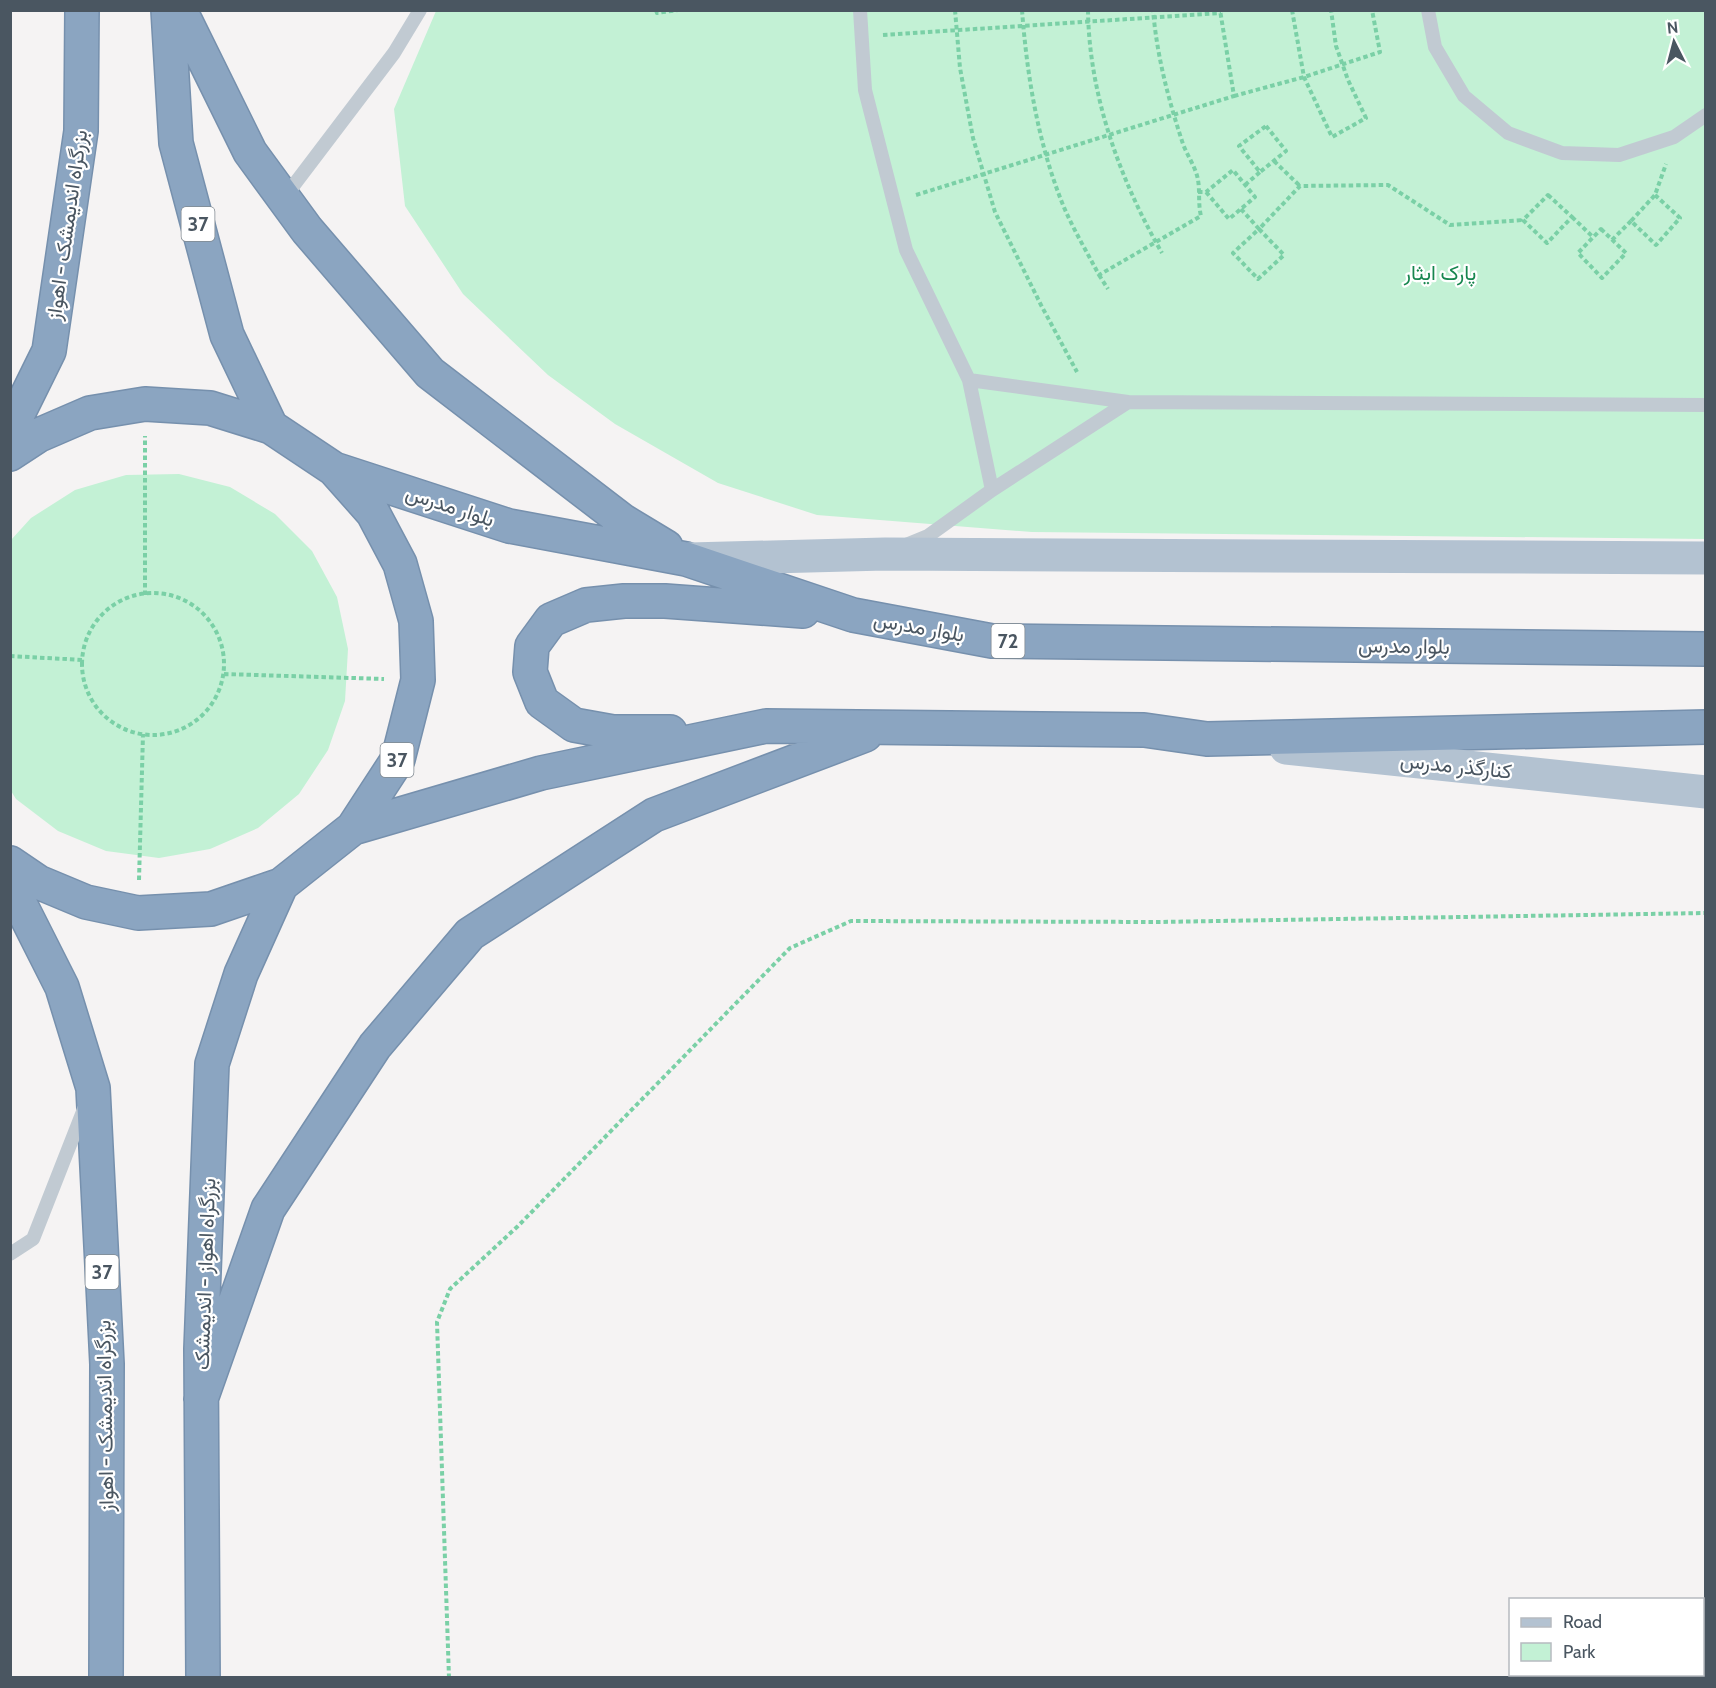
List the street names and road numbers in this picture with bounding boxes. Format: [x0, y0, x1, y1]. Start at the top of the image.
street label: بزرگراه اندیمشک - اهواز [41, 128, 93, 323]
road number: 37 [182, 207, 214, 241]
street label: بلوار مدرس [402, 479, 498, 533]
street label: بلوار مدرس [872, 606, 966, 648]
road number: 72 [992, 624, 1024, 658]
street label: بلوار مدرس [1358, 632, 1450, 660]
road number: 37 [380, 743, 414, 777]
street label: کنارگذر مدرس [1399, 747, 1513, 785]
street label: بزرگراه اهواز - اندیمشک [189, 1178, 221, 1370]
road number: 37 [86, 1255, 118, 1289]
street label: بزرگراه اندیمشک - اهواز [90, 1320, 120, 1513]

